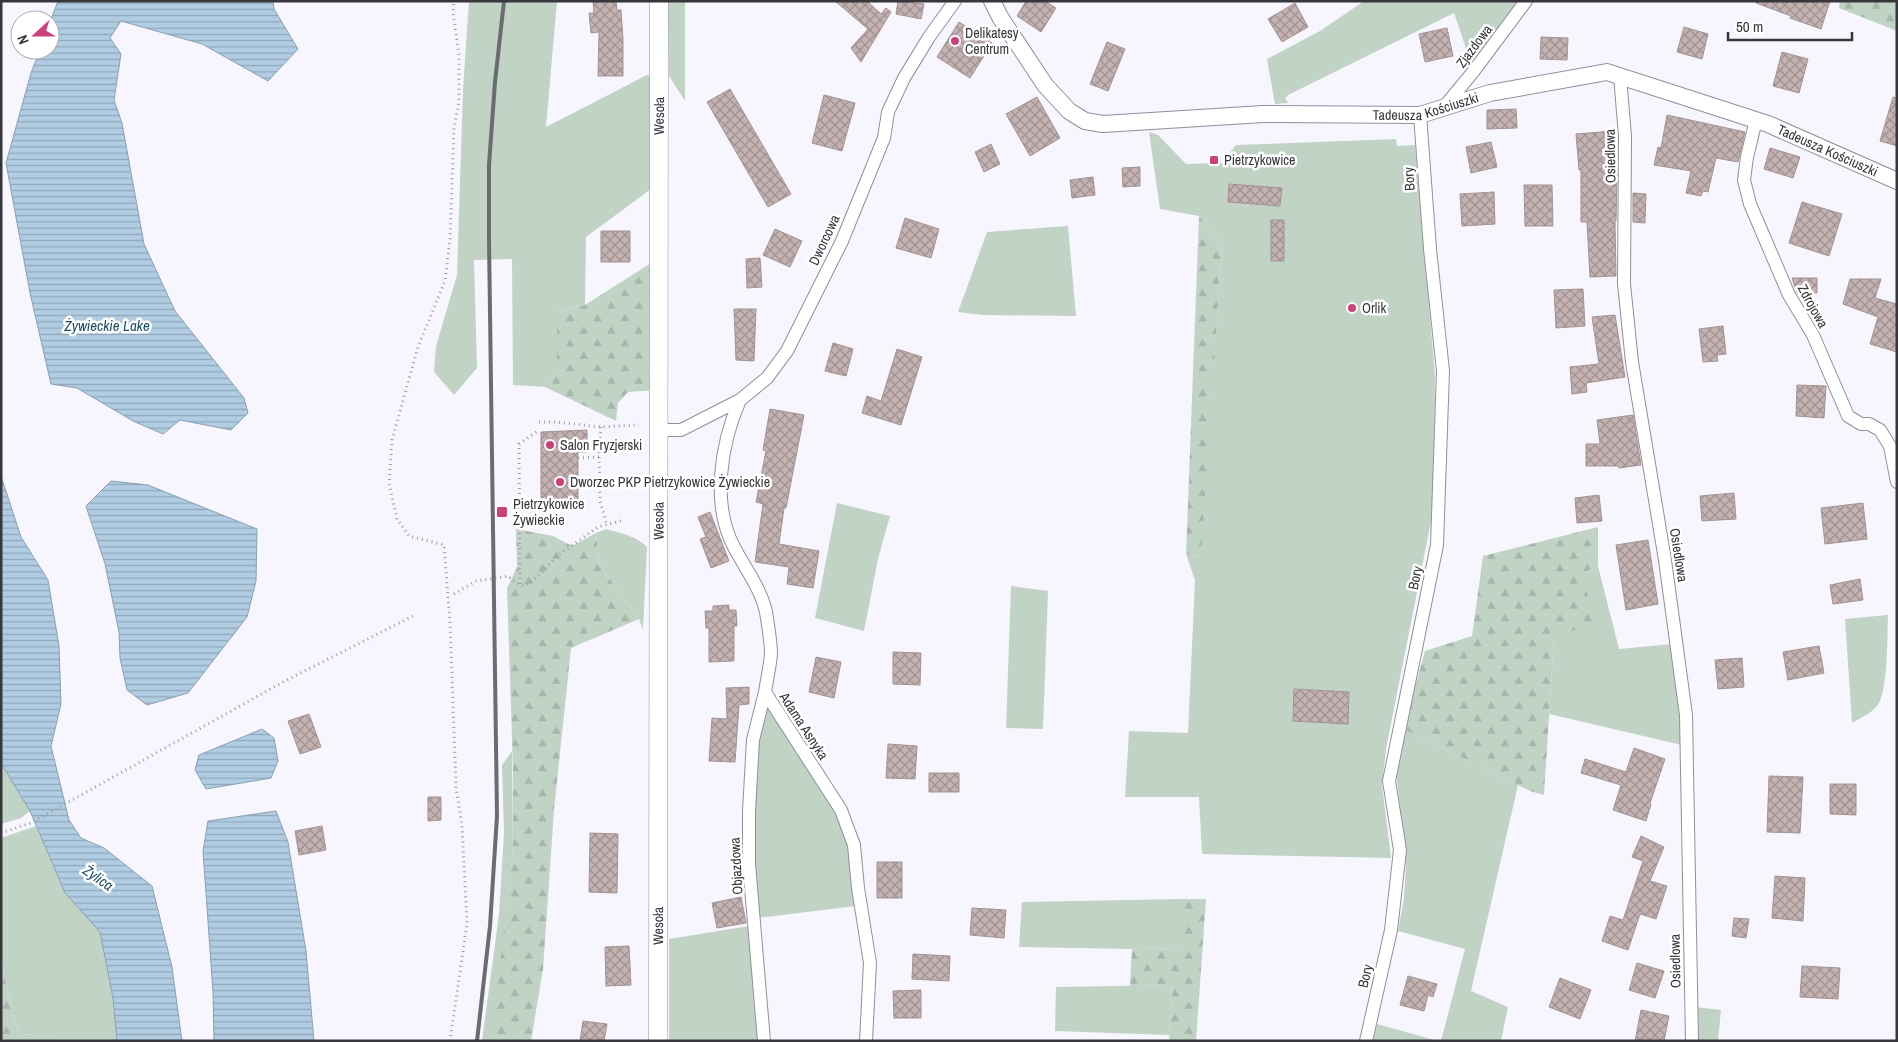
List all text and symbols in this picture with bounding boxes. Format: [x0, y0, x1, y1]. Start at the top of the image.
north arrow [10, 10, 60, 60]
scale bar [1728, 10, 1852, 42]
text: 50 m [1736, 16, 1763, 37]
street label: Zjazdowa [1452, 20, 1496, 71]
place label: Delikatesy Centrum [965, 24, 1019, 58]
text: N [13, 33, 33, 47]
marker: Delikatesy Centrum [949, 35, 961, 47]
street label: Tadeusza Kościuszki [1373, 88, 1481, 124]
street label: Wesoła [650, 96, 668, 135]
street label: Tadeusza Kościuszki [1775, 120, 1881, 181]
street label: Osiedlowa [1601, 128, 1619, 183]
place label: Pietrzykowice [1224, 151, 1295, 169]
marker: Pietrzykowice [1208, 154, 1220, 166]
street label: Bory [1399, 166, 1419, 191]
street label: Dworcowa [805, 211, 844, 268]
street label: Zdrojowa [1794, 281, 1833, 332]
place label: Orlik [1362, 299, 1386, 317]
marker: Orlik [1346, 302, 1358, 314]
water label: Żywieckie Lake [63, 315, 150, 336]
place label: Salon Fryzjerski [560, 436, 642, 454]
marker: Salon Fryzjerski [544, 439, 556, 451]
place label: Dworzec PKP Pietrzykowice Żywieckie [570, 473, 770, 491]
marker: Dworzec PKP Pietrzykowice Żywieckie [554, 476, 566, 488]
place label: Pietrzykowice Żywieckie [513, 495, 584, 529]
street label: Wesoła [649, 501, 668, 540]
marker: Pietrzykowice Żywieckie [495, 505, 509, 519]
street label: Osiedlowa [1666, 527, 1692, 584]
street label: Bory [1404, 564, 1426, 591]
street label: Adama Asnyka [775, 688, 833, 764]
street label: Objazdowa [725, 836, 746, 895]
water label: Żylica [78, 859, 118, 896]
street label: Wesoła [649, 906, 667, 945]
street label: Osiedlowa [1666, 933, 1684, 988]
street label: Bory [1354, 962, 1376, 990]

